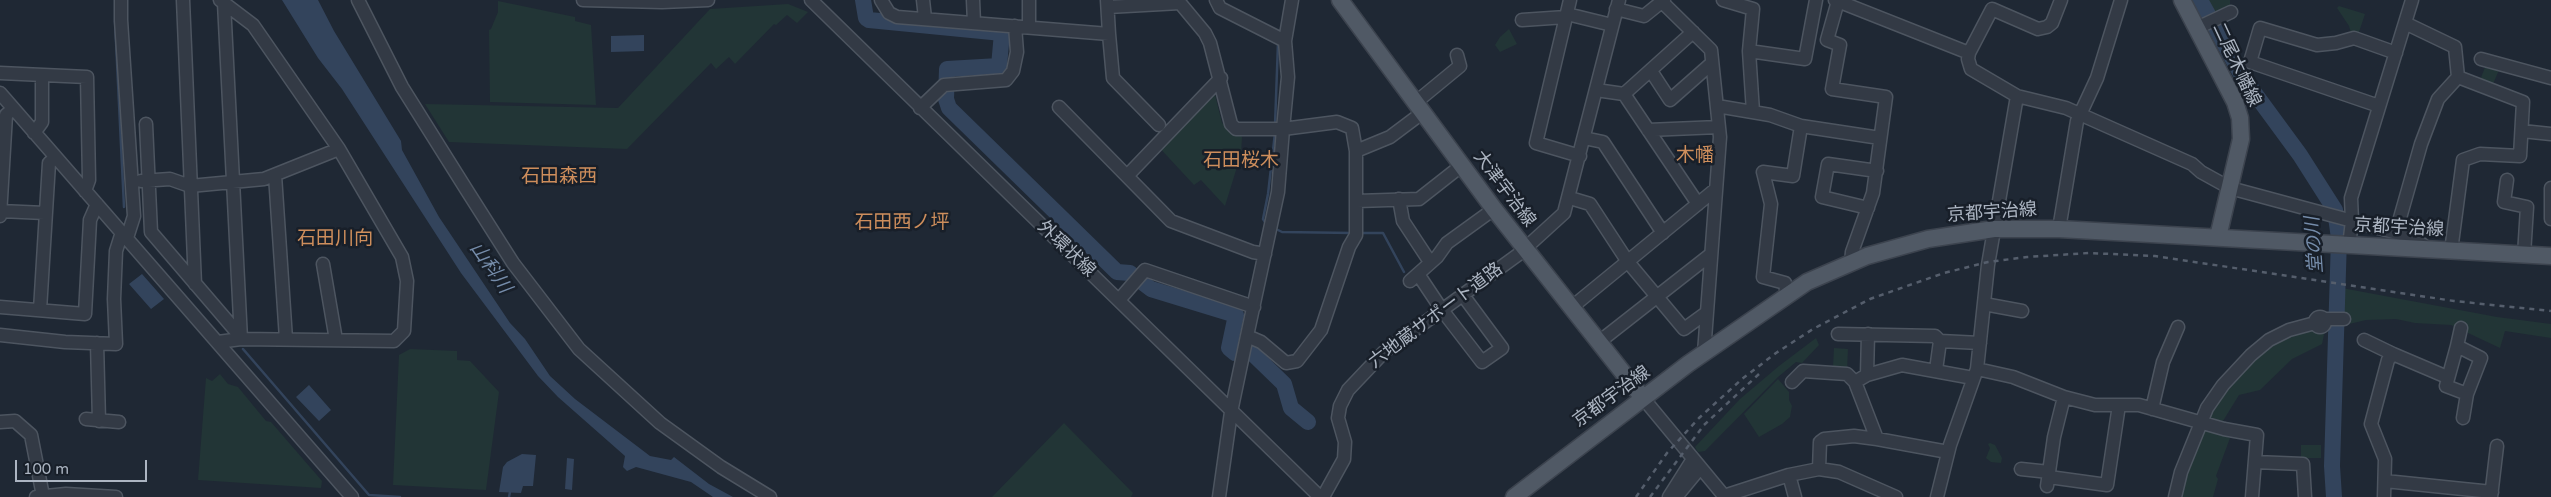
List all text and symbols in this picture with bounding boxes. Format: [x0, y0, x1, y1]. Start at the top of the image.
street label: 二尾木幡線 [2207, 20, 2265, 110]
district label: 木幡 [1676, 145, 1714, 167]
street label: 大津宇治線 [1468, 147, 1540, 231]
district label: 石田桜木 [1203, 150, 1279, 172]
district label: 石田森西 [521, 166, 597, 188]
street label: 京都宇治線 [1946, 199, 2038, 227]
district label: 石田西ノ坪 [855, 212, 949, 234]
street label: 京都宇治線 [2353, 215, 2445, 241]
street label: 外環状線 [1033, 216, 1099, 282]
water label: 堂の川 [2302, 216, 2328, 274]
district label: 石田川向 [297, 228, 373, 250]
water label: 山科川 [464, 238, 516, 298]
street label: 六地蔵サポート道路 [1365, 259, 1507, 373]
street label: 京都宇治線 [1569, 362, 1655, 432]
scale bar [18, 450, 150, 482]
text: 100 m [23, 460, 69, 478]

